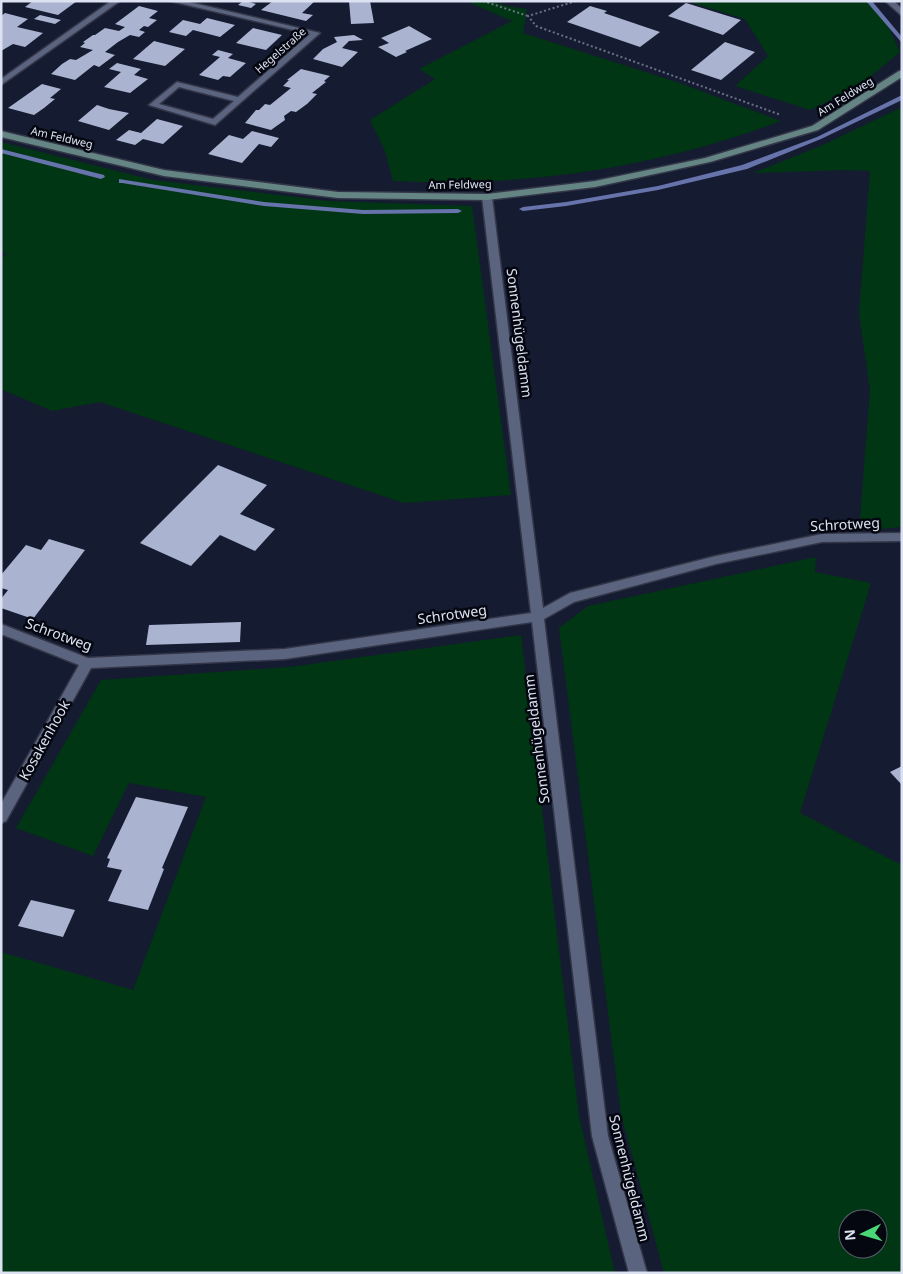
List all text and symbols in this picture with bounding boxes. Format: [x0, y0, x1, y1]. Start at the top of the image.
street label: Hegelstraße [251, 24, 309, 76]
street label: Am Feldweg [814, 73, 876, 119]
street label: Am Feldweg [29, 123, 95, 151]
street label: Am Feldweg [428, 176, 492, 192]
street label: Sonnenhügeldamm [503, 267, 537, 399]
street label: Schrotweg [810, 513, 880, 535]
street label: Schrotweg [416, 600, 488, 628]
street label: Schrotweg [23, 613, 95, 655]
street label: Sonnenhügeldamm [519, 673, 553, 805]
street label: Kosakenhook [14, 696, 74, 783]
street label: Sonnenhügeldamm [605, 1113, 655, 1243]
north arrow [838, 1209, 888, 1259]
text: N [840, 1229, 860, 1242]

